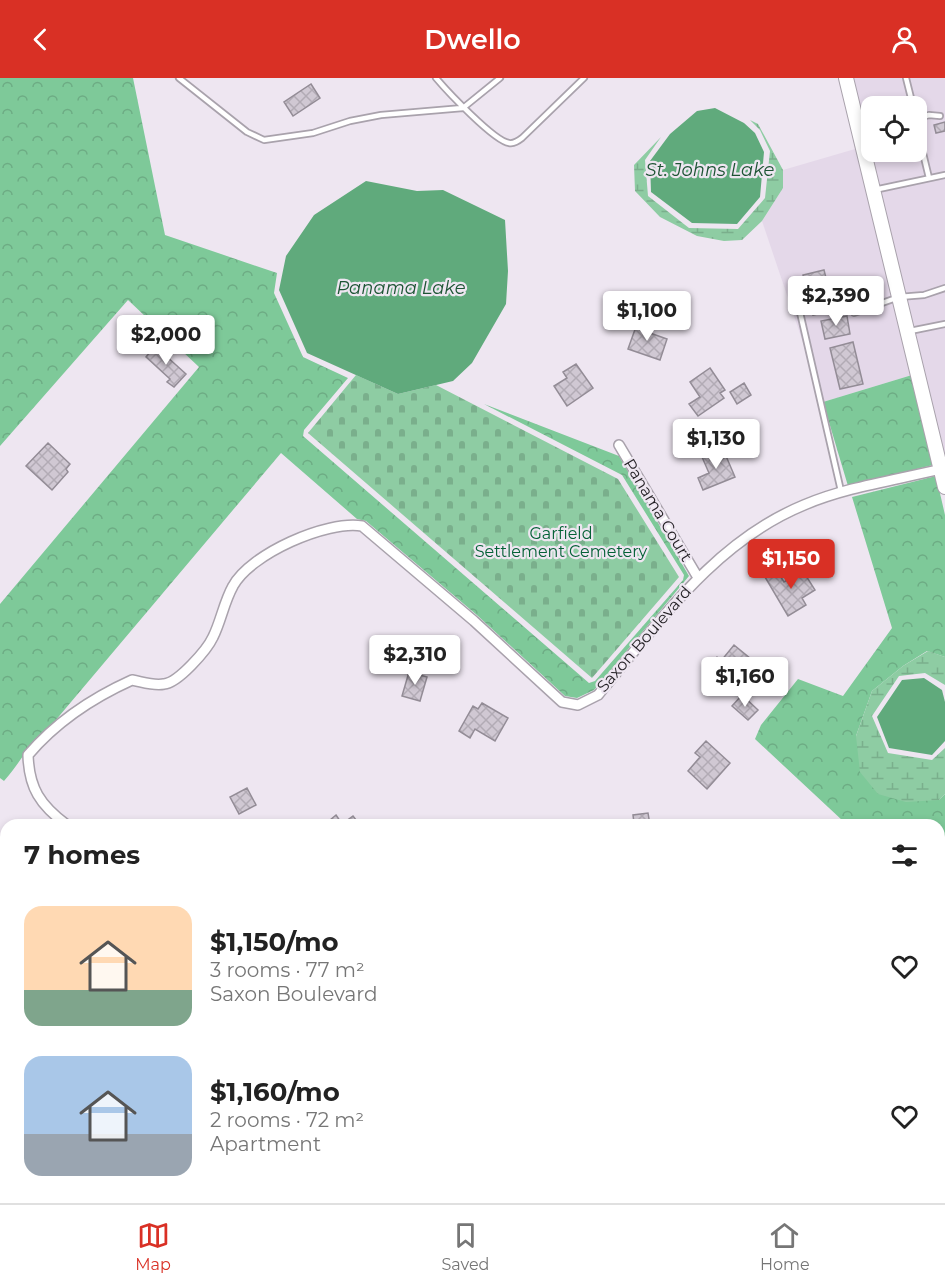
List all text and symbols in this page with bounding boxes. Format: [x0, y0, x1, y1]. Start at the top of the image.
icon: back [24, 23, 57, 56]
text: Dwello [424, 23, 521, 56]
icon: person [888, 23, 921, 56]
map controls [861, 96, 927, 162]
button: locate [861, 96, 927, 162]
water label: St. Johns Lake [646, 159, 775, 181]
pin: $2,390 [787, 276, 885, 327]
water label: Panama Lake [336, 277, 466, 299]
text: $2,390 [802, 283, 870, 307]
pin: $1,100 [598, 291, 696, 342]
text: $1,100 [617, 298, 677, 322]
pin: $2,000 [117, 315, 215, 366]
text: $2,000 [131, 322, 201, 346]
pin: $1,130 [667, 419, 765, 470]
text: $1,130 [687, 426, 745, 450]
street label: Panama Court [620, 455, 696, 565]
park label: Garfield Settlement Cemetery [475, 524, 648, 561]
pin: $1,150 [742, 539, 840, 590]
text: $1,150 [762, 546, 820, 570]
street label: Saxon Boulevard [593, 582, 695, 696]
pin: $2,310 [366, 635, 464, 686]
text: $2,310 [383, 642, 447, 666]
pin: $1,160 [696, 657, 794, 708]
text: $1,160 [715, 664, 775, 688]
text: 7 homes [24, 839, 140, 871]
icon: filters [888, 839, 921, 872]
text: $1,150/mo [210, 926, 339, 958]
icon: home [72, 930, 144, 1002]
icon: heart [888, 950, 921, 983]
text: 3 rooms · 77 m² [210, 958, 365, 982]
text: Saxon Boulevard [210, 982, 378, 1006]
text: $1,160/mo [210, 1076, 340, 1108]
icon: home [72, 1080, 144, 1152]
icon: heart [888, 1100, 921, 1133]
text: 2 rooms · 72 m² [210, 1108, 364, 1132]
text: Apartment [210, 1132, 321, 1156]
tab: Map [135, 1219, 171, 1274]
tab: Saved [441, 1219, 489, 1274]
tab: Home [760, 1219, 810, 1274]

